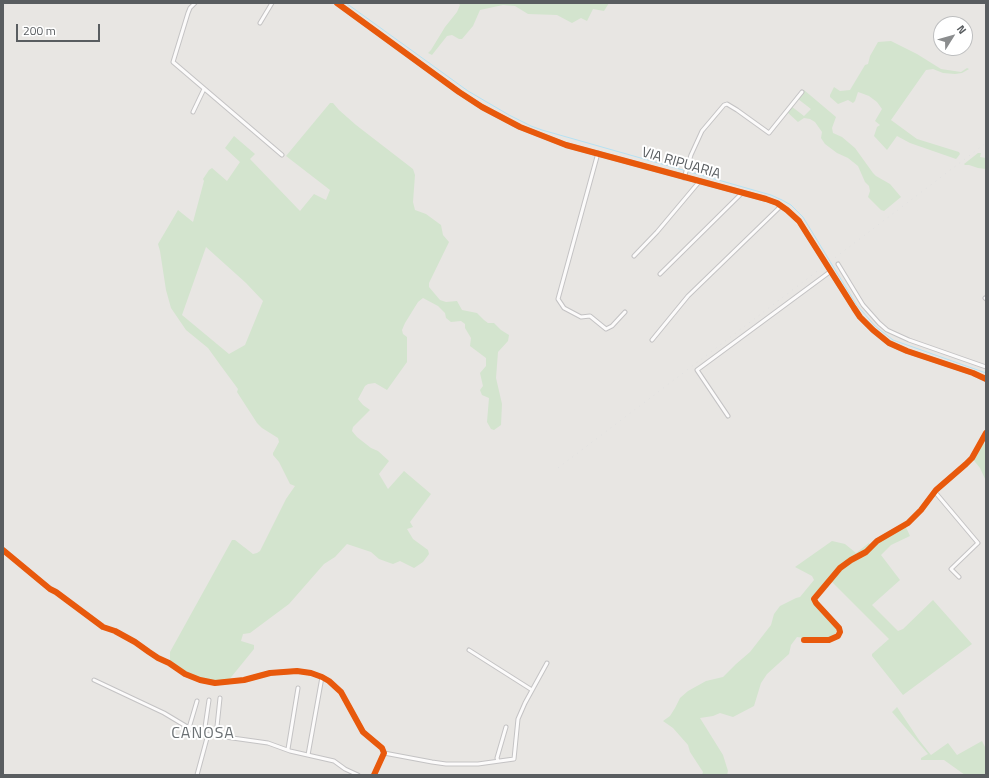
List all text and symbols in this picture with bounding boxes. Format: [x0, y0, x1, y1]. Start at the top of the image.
scale bar [18, 16, 102, 42]
north arrow [933, 16, 973, 56]
text: 200 m [23, 21, 56, 40]
text: N [953, 22, 970, 37]
street label: VIA RIPUARIA [640, 145, 722, 183]
district label: CANOSA [171, 724, 235, 744]

